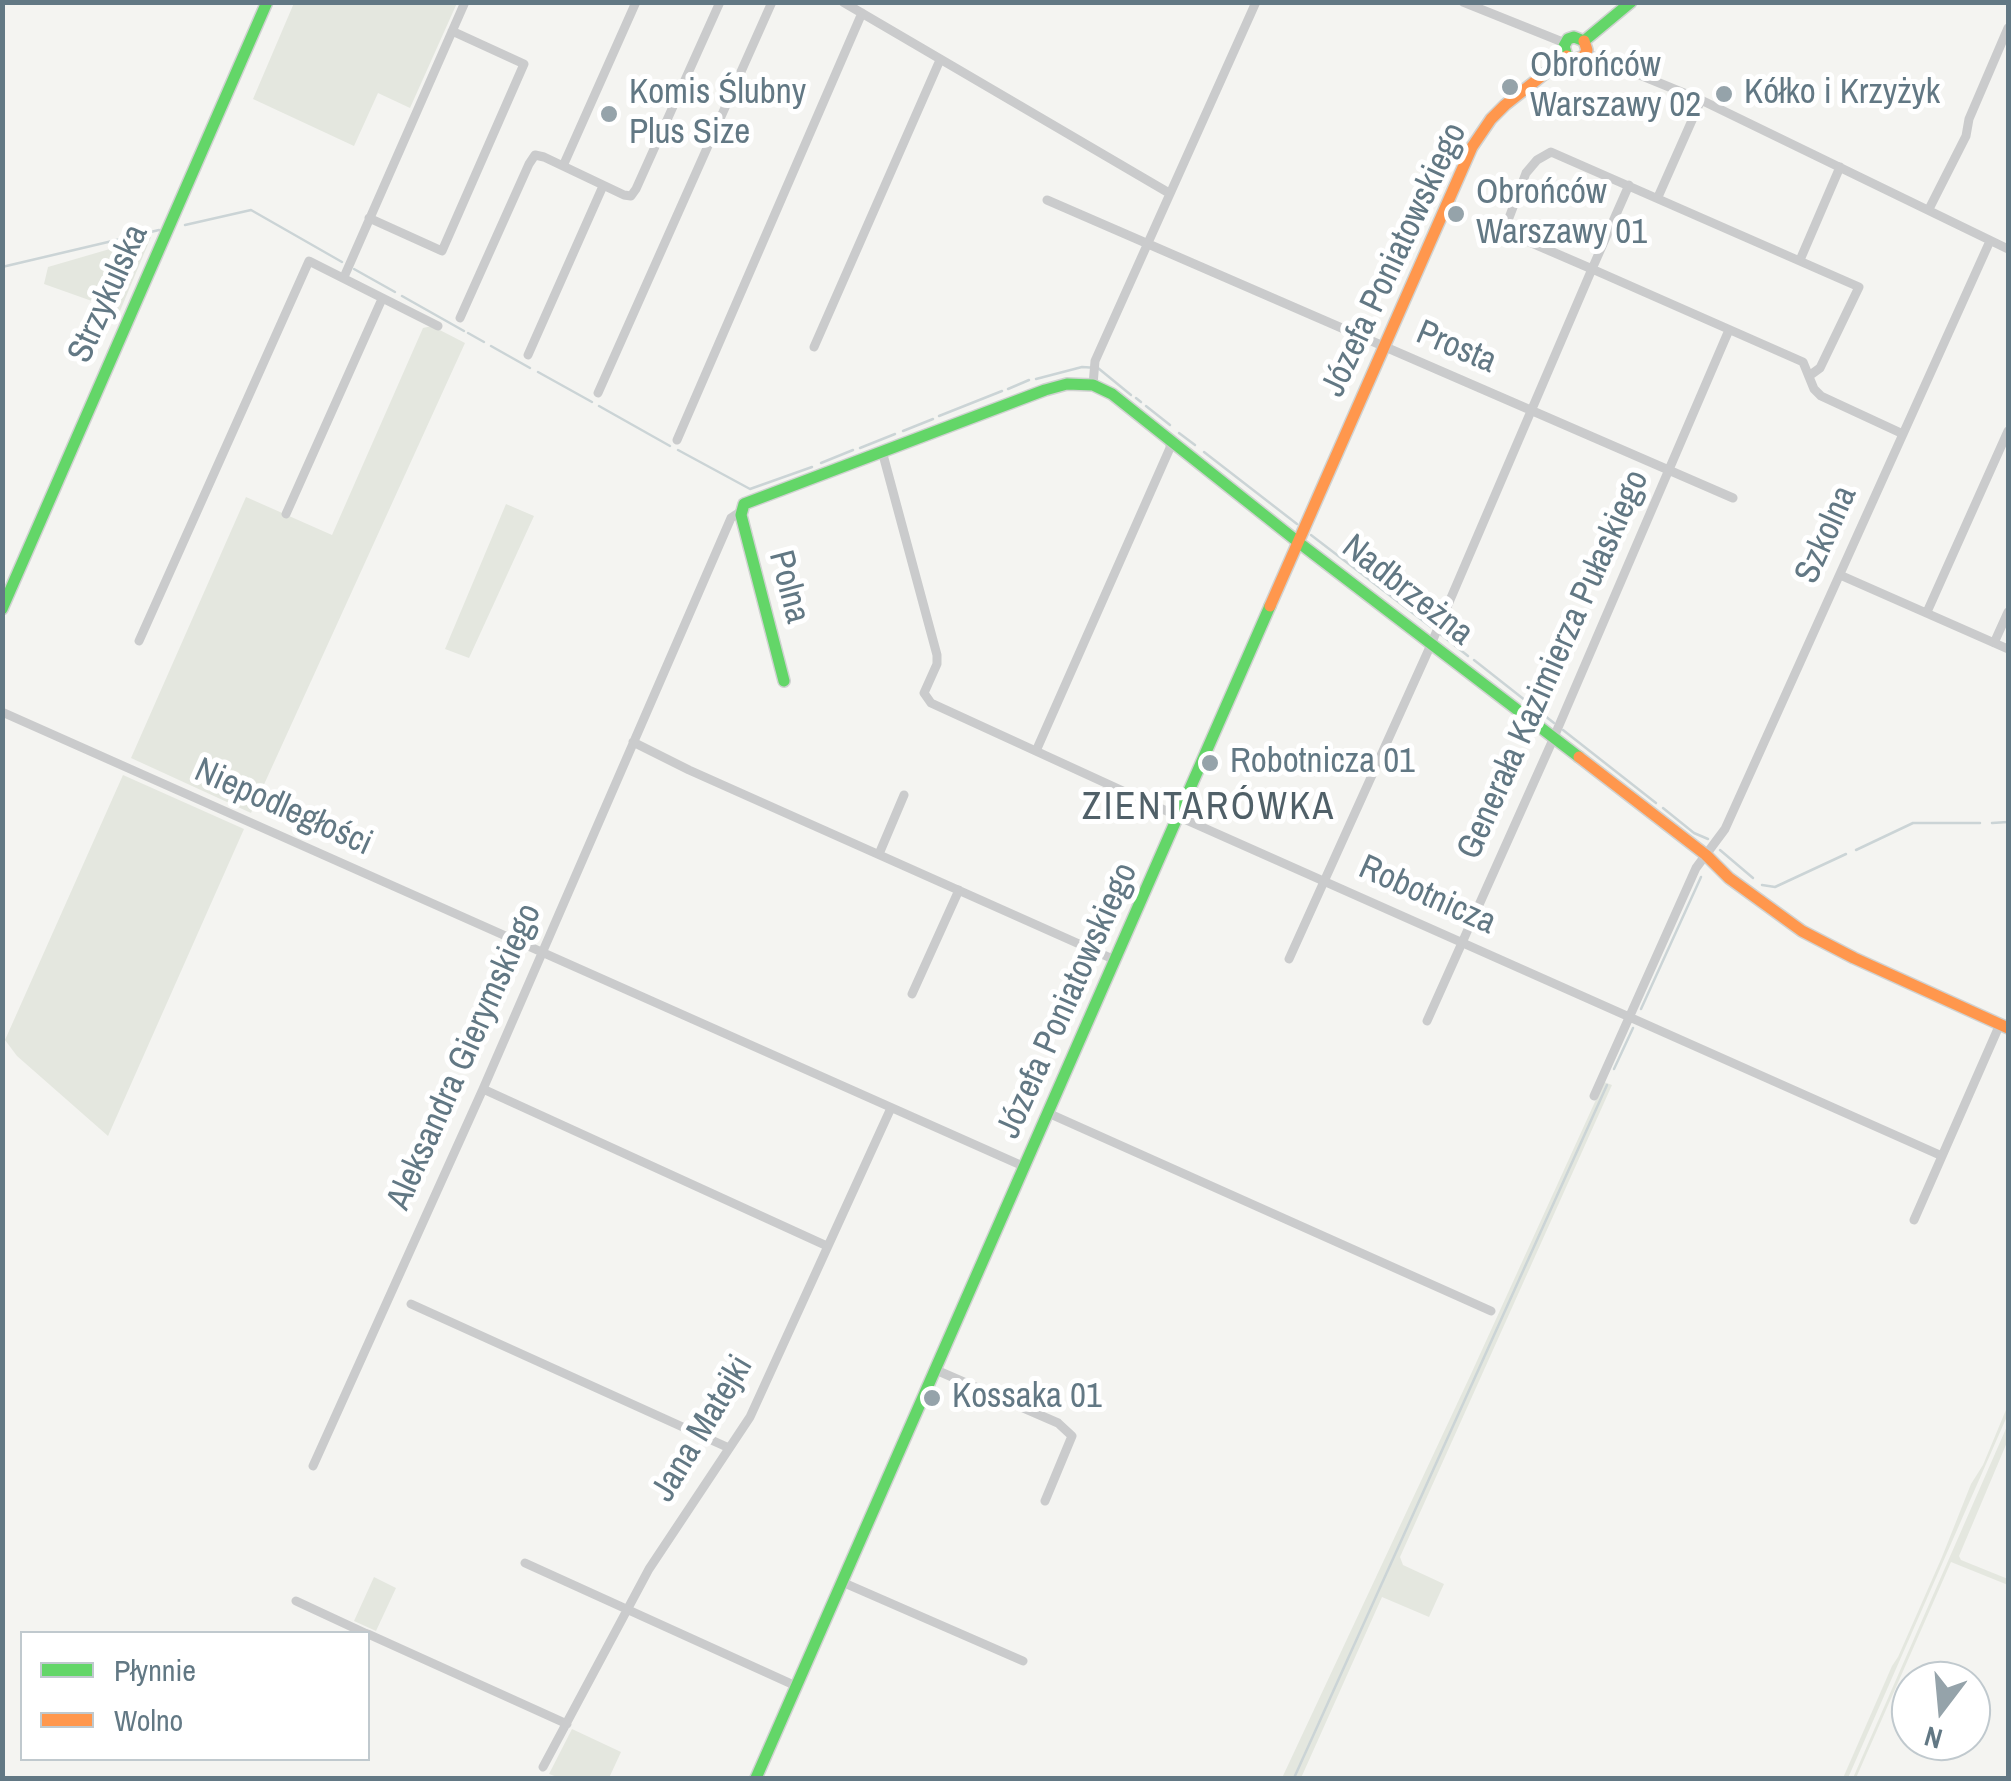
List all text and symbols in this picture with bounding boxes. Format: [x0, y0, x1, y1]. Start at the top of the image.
place label: Obrońców Warszawy 02 [1530, 46, 1701, 128]
place label: Komis Ślubny Plus Size [629, 73, 806, 155]
place label: Kółko i Krzyżyk [1744, 73, 1940, 115]
marker: Obrońców Warszawy 02 [1499, 76, 1521, 98]
marker: Kółko i Krzyżyk [1713, 83, 1735, 105]
marker: Komis Ślubny Plus Size [598, 103, 620, 125]
street label: Józefa Poniatowskiego [1313, 117, 1477, 403]
place label: Obrońców Warszawy 01 [1476, 173, 1647, 255]
marker: Obrońców Warszawy 01 [1445, 203, 1467, 225]
street label: Strzykulska [60, 218, 158, 370]
street label: Prosta [1410, 312, 1502, 384]
street label: Generała Kazimierza Pułaskiego [1449, 464, 1659, 866]
street label: Szkolna [1787, 480, 1867, 590]
street label: Nadbrzeżna [1333, 527, 1481, 655]
street label: Polna [758, 546, 818, 628]
place label: Robotnicza 01 [1230, 742, 1415, 784]
street label: Niepodległości [188, 750, 378, 866]
marker: Robotnicza 01 [1199, 752, 1221, 774]
district label: ZIENTARÓWKA [1082, 786, 1336, 832]
street label: Robotnicza [1352, 847, 1502, 945]
street label: Józefa Poniatowskiego [988, 857, 1148, 1145]
street label: Aleksandra Gierymskiego [379, 898, 551, 1216]
street label: Jana Matejki [643, 1348, 763, 1510]
place label: Kossaka 01 [952, 1377, 1102, 1419]
marker: Kossaka 01 [921, 1387, 943, 1409]
legend [20, 1631, 370, 1761]
text: Płynnie [114, 1650, 196, 1690]
north arrow [1891, 1661, 1991, 1761]
text: Wolno [114, 1700, 183, 1740]
text: N [1920, 1717, 1946, 1758]

